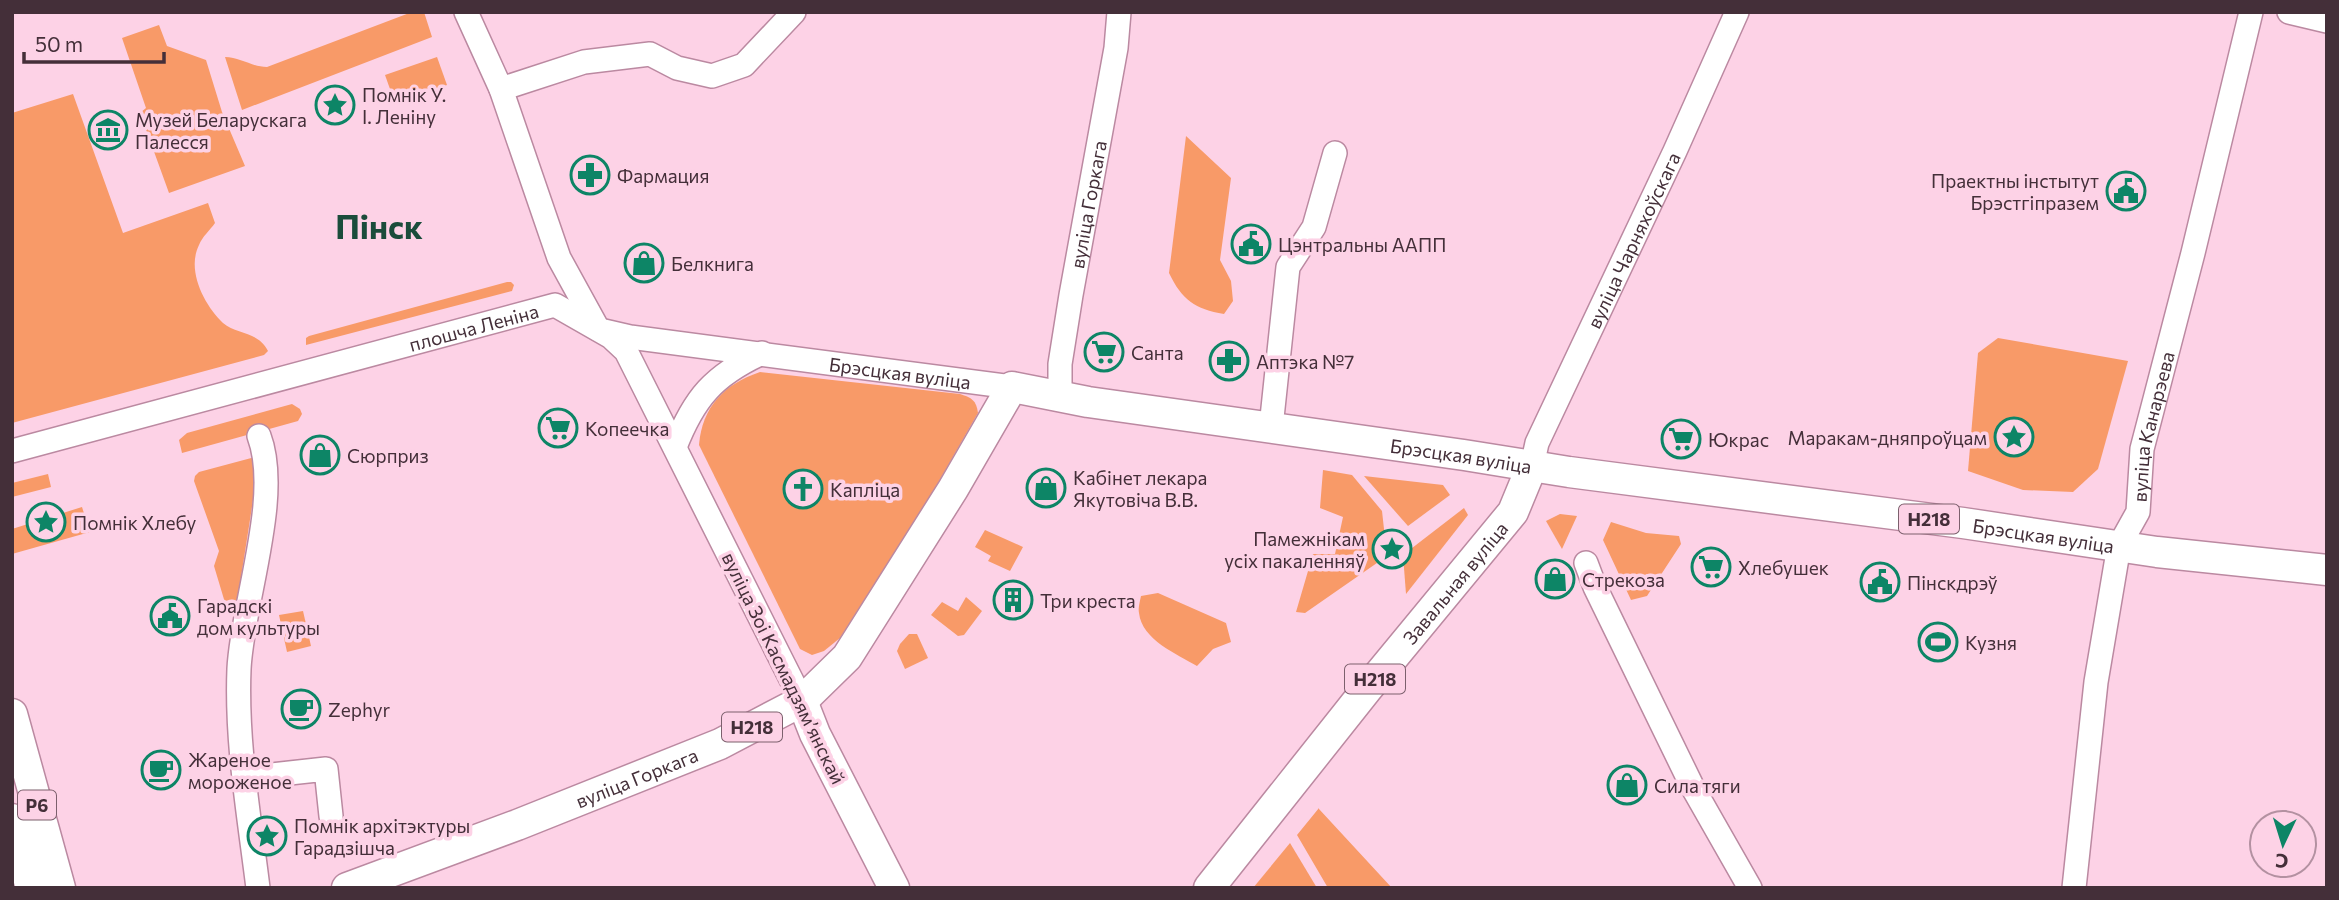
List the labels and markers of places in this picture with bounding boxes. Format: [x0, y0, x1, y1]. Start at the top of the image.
place label: Помнік У. І. Леніну [362, 83, 446, 128]
place icon: Помнік У. І. Леніну [314, 84, 356, 126]
place label: Музей Беларускага Палесся [135, 108, 307, 153]
museum icon: Музей Беларускага Палесся [87, 109, 129, 151]
pharmacy icon: Фармация [569, 154, 611, 196]
place label: Фармация [617, 164, 709, 187]
place label: Праектны інстытут Брэстгіпразем [1931, 169, 2099, 214]
public building icon: Праектны інстытут Брэстгіпразем [2105, 170, 2147, 212]
public building icon: Цэнтральны ААПП [1230, 223, 1272, 265]
place label: Цэнтральны ААПП [1278, 233, 1446, 256]
shop icon: Белкнига [623, 242, 665, 284]
place label: Белкнига [671, 252, 754, 275]
supermarket icon: Санта [1083, 331, 1125, 373]
pharmacy icon: Аптэка №7 [1208, 340, 1250, 382]
place label: Санта [1131, 341, 1183, 364]
place label: Аптэка №7 [1256, 350, 1354, 373]
supermarket icon: Копеечка [537, 407, 579, 449]
place icon: Маракам-дняпроўцам [1993, 416, 2035, 458]
place label: Копеечка [585, 417, 669, 440]
supermarket icon: Юкрас [1660, 418, 1702, 460]
place label: Маракам-дняпроўцам [1787, 426, 1987, 449]
place label: Юкрас [1708, 428, 1769, 451]
shop icon: Сюрприз [299, 434, 341, 476]
place label: Сюрприз [347, 444, 429, 467]
place label: Кабінет лекара Якутовіча В.В. [1073, 466, 1207, 511]
shop icon: Кабінет лекара Якутовіча В.В. [1025, 467, 1067, 509]
church icon: Капліца [782, 468, 824, 510]
place label: Капліца [830, 478, 900, 501]
place icon: Помнік Хлебу [25, 501, 67, 543]
place label: Помнік Хлебу [73, 511, 197, 534]
place label: Памежнікам усіх пакаленняў [1224, 527, 1365, 572]
place icon: Памежнікам усіх пакаленняў [1371, 528, 1413, 570]
supermarket icon: Хлебушек [1690, 546, 1732, 588]
place label: Хлебушек [1738, 556, 1829, 579]
shop icon: Стрекоза [1534, 558, 1576, 600]
public building icon: Пінскдрэў [1859, 561, 1901, 603]
place label: Стрекоза [1582, 568, 1665, 591]
place label: Пінскдрэў [1907, 571, 1998, 594]
building icon: Три креста [992, 579, 1034, 621]
place label: Три креста [1040, 589, 1136, 612]
place label: Гарадскі дом культуры [197, 594, 320, 639]
public building icon: Гарадскі дом культуры [149, 595, 191, 637]
sports icon: Кузня [1917, 621, 1959, 663]
place label: Кузня [1965, 631, 2017, 654]
cafe icon: Zephyr [280, 688, 322, 730]
place label: Zephyr [328, 698, 391, 721]
place label: Жареное мороженое [188, 748, 292, 793]
cafe icon: Жареное мороженое [140, 749, 182, 791]
shop icon: Сила тяги [1606, 764, 1648, 806]
place label: Сила тяги [1654, 774, 1741, 797]
place label: Помнік архітэктуры Гарадзішча [294, 814, 470, 859]
place icon: Помнік архітэктуры Гарадзішча [246, 815, 288, 857]

